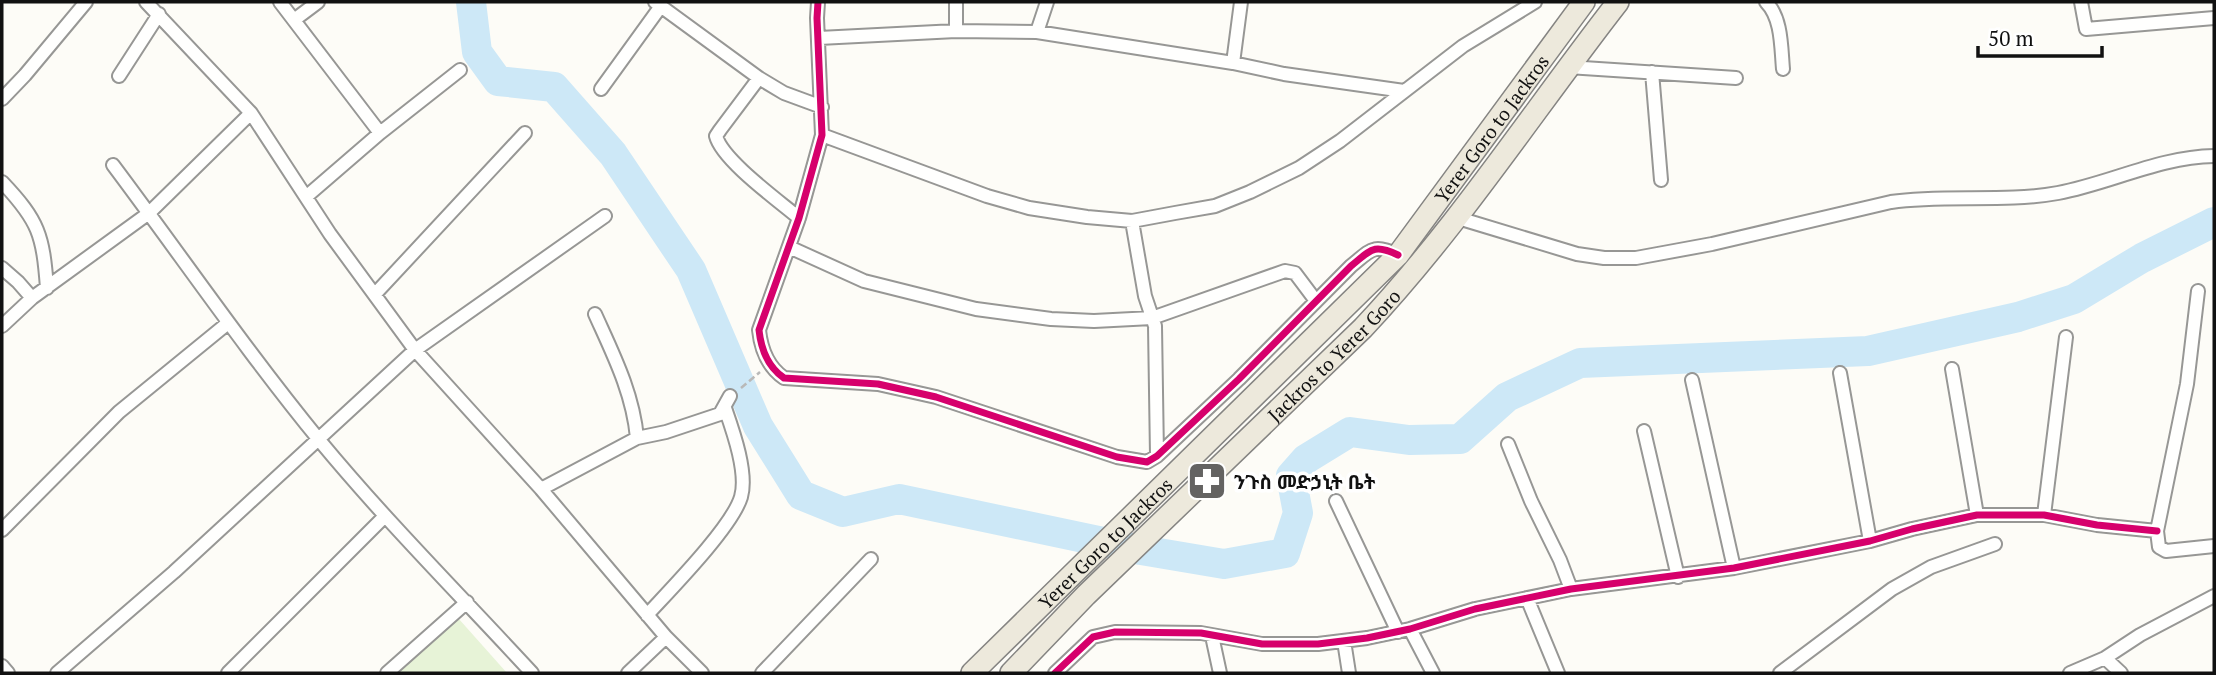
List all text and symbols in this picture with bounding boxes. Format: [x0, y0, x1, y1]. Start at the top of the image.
scale bar [1978, 14, 2102, 58]
text: 50 m [1988, 24, 2034, 52]
street label: Yerer Goro to Jackros [1428, 49, 1554, 207]
street label: Jackros to Yerer Goro [1262, 283, 1405, 426]
pharmacy icon: ንጉስ መድኃኒት ቤት [1186, 460, 1228, 502]
place label: ንጉስ መድኃኒት ቤት [1234, 469, 1376, 494]
street label: Yerer Goro to Jackros [1033, 472, 1177, 614]

